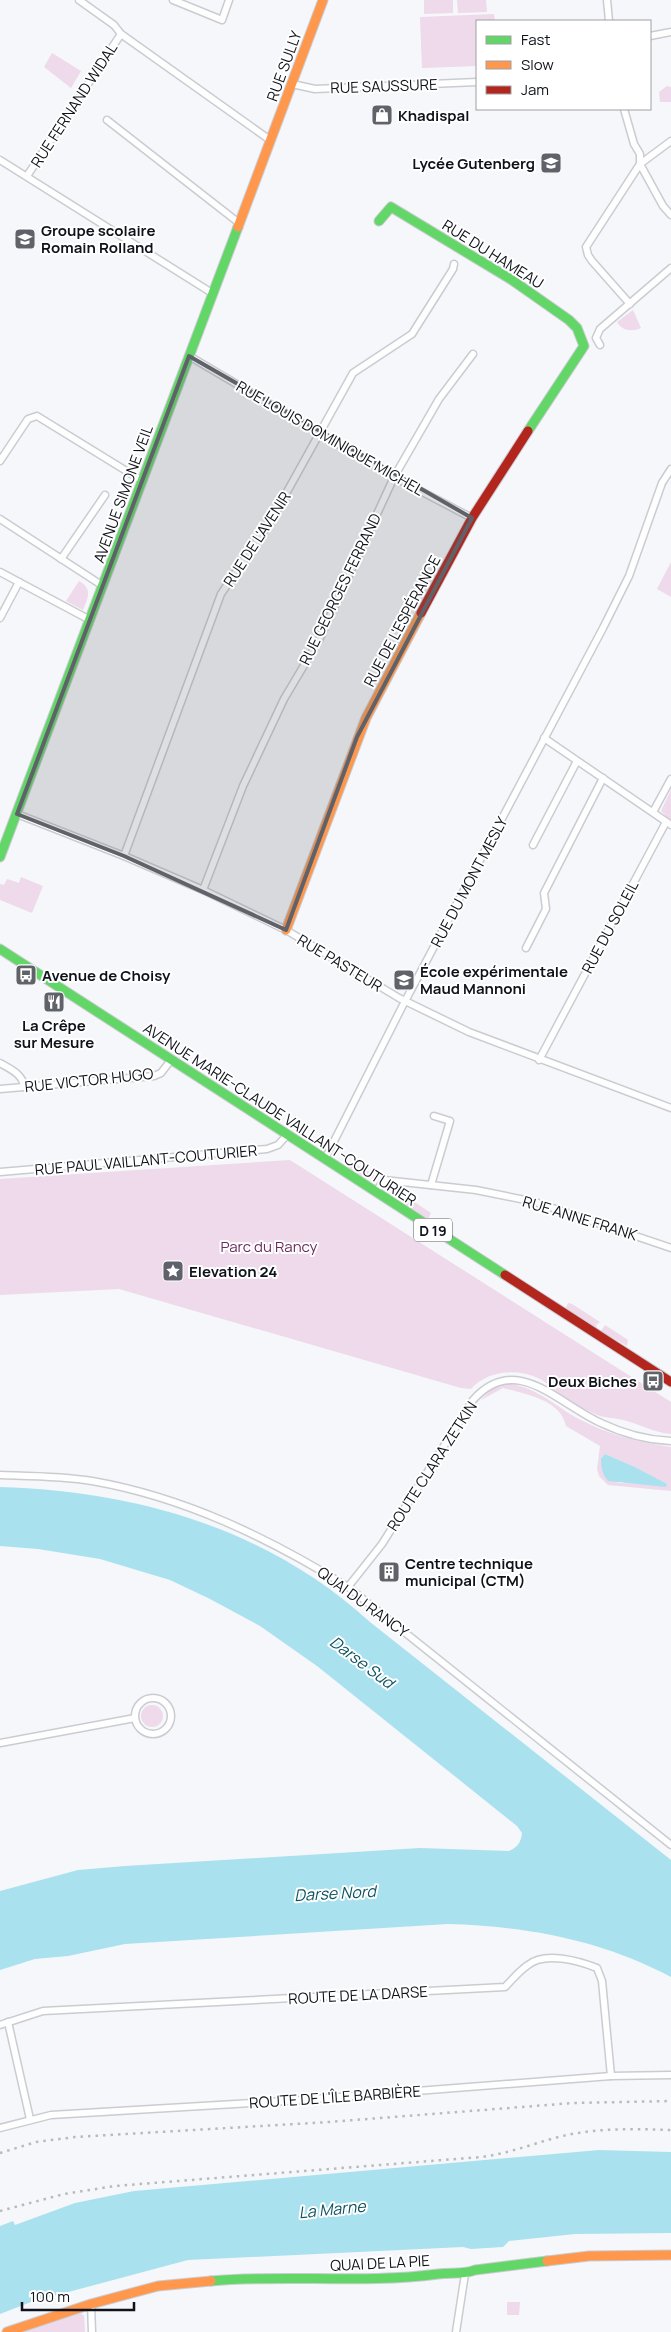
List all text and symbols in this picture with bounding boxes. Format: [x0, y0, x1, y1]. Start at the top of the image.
legend [476, 20, 651, 110]
street label: RUE SULLY [262, 27, 307, 104]
text: Fast [521, 29, 550, 50]
street label: RUE FERNAND WIDAL [26, 38, 122, 171]
text: Slow [521, 54, 554, 75]
street label: RUE SAUSSURE [330, 74, 438, 98]
text: Jam [521, 79, 549, 100]
shop icon: Khadispal [370, 103, 394, 127]
place label: Khadispal [398, 105, 469, 126]
school or university icon: Lycée Gutenberg [539, 151, 563, 175]
place label: Lycée Gutenberg [412, 153, 535, 174]
street label: RUE DU HAMEAU [438, 214, 548, 294]
place label: Groupe scolaire Romain Rolland [41, 220, 155, 258]
school or university icon: Groupe scolaire Romain Rolland [13, 227, 37, 251]
street label: RUE LOUIS DOMINIQUE MICHEL [232, 376, 428, 501]
street label: AVENUE SIMONE VEIL [88, 422, 158, 566]
street label: RUE DE L'AVENIR [218, 487, 296, 591]
street label: RUE GEORGES FERRAND [294, 510, 386, 668]
street label: RUE DE L'ESPÉRANCE [359, 552, 445, 690]
street label: RUE DU MONT MESLY [426, 813, 513, 951]
street label: RUE DU SOLEIL [577, 876, 644, 977]
street label: RUE PASTEUR [294, 929, 386, 997]
place label: École expérimentale Maud Mannoni [420, 961, 568, 999]
bus stop icon: Avenue de Choisy [14, 963, 38, 987]
place label: Avenue de Choisy [42, 965, 171, 986]
school or university icon: École expérimentale Maud Mannoni [392, 968, 416, 992]
restaurant icon: La Crêpe sur Mesure [42, 990, 66, 1014]
place label: La Crêpe sur Mesure [14, 1015, 94, 1053]
street label: AVENUE MARIE-CLAUDE VAILLANT-COUTURIER [139, 1018, 421, 1210]
street label: RUE VICTOR HUGO [24, 1063, 155, 1097]
street label: RUE PAUL VAILLANT-COUTURIER [34, 1140, 258, 1180]
street label: RUE ANNE FRANK [520, 1191, 640, 1245]
road number: D 19 [414, 1218, 452, 1242]
park label: Parc du Rancy [221, 1236, 318, 1257]
place icon: Elevation 24 [161, 1259, 185, 1283]
place label: Elevation 24 [189, 1261, 277, 1282]
bus stop icon: Deux Biches [641, 1369, 665, 1393]
place label: Deux Biches [548, 1371, 637, 1392]
street label: ROUTE CLARA ZETKIN [382, 1397, 482, 1535]
place label: Centre technique municipal (CTM) [405, 1553, 533, 1591]
building icon: Centre technique municipal (CTM) [377, 1560, 401, 1584]
street label: QUAI DU RANCY [313, 1562, 414, 1643]
water label: Darse Sud [325, 1631, 401, 1695]
water label: Darse Nord [294, 1880, 379, 1906]
street label: ROUTE DE LA DARSE [288, 1981, 428, 2009]
street label: ROUTE DE L'ÎLE BARBIÈRE [248, 2081, 422, 2113]
water label: La Marne [297, 2194, 368, 2223]
street label: QUAI DE LA PIE [330, 2250, 430, 2276]
scale bar [22, 2280, 135, 2312]
text: 100 m [30, 2286, 70, 2307]

